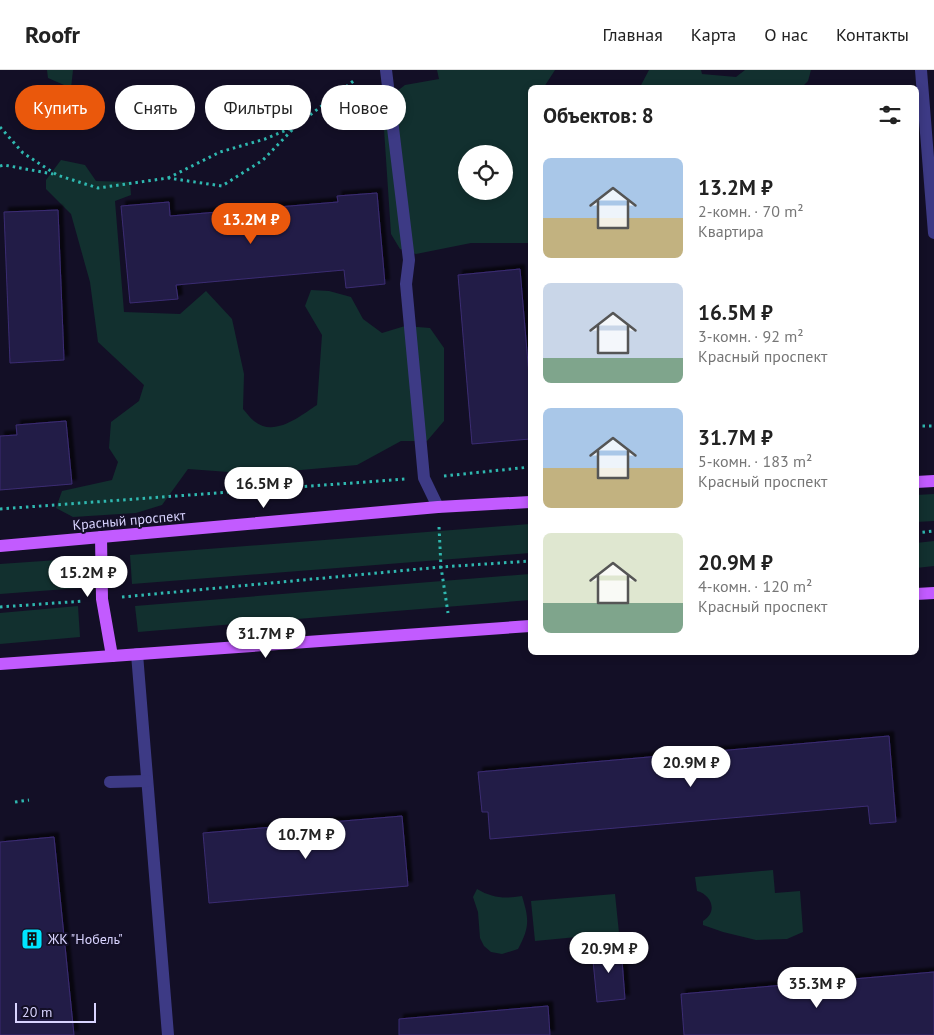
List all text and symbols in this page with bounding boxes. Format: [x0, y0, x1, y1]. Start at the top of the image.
text: Roofr [25, 19, 80, 50]
text: Главная [602, 23, 663, 46]
text: Карта [691, 23, 736, 46]
text: О нас [764, 23, 808, 46]
text: Контакты [836, 23, 909, 46]
chip: Купить [15, 85, 105, 130]
chip: Снять [115, 85, 195, 130]
chip: Фильтры [205, 85, 311, 130]
chip: Новое [321, 85, 406, 130]
icon: filters [876, 101, 904, 129]
text: Объектов: 8 [543, 102, 654, 129]
map controls [458, 145, 513, 200]
button: locate [458, 145, 513, 200]
text: 13.2M ₽ [698, 174, 773, 201]
icon: home [583, 178, 643, 238]
text: 2-комн. · 70 m² [698, 201, 804, 221]
pin: 13.2M ₽ [205, 202, 297, 245]
text: 13.2M ₽ [222, 209, 280, 229]
text: Квартира [698, 221, 764, 241]
text: 16.5M ₽ [698, 299, 773, 326]
icon: home [583, 303, 643, 363]
text: 3-комн. · 92 m² [698, 326, 804, 346]
text: Красный проспект [698, 346, 828, 366]
text: 31.7M ₽ [698, 424, 773, 451]
icon: home [583, 428, 643, 488]
text: 5-комн. · 183 m² [698, 451, 812, 471]
pin: 16.5M ₽ [218, 466, 310, 509]
text: Красный проспект [698, 471, 828, 491]
text: 16.5M ₽ [235, 473, 293, 493]
street label: Красный проспект [72, 506, 187, 534]
text: 20.9M ₽ [698, 549, 773, 576]
icon: home [583, 553, 643, 613]
pin: 15.2M ₽ [42, 556, 134, 598]
text: 15.2M ₽ [59, 562, 117, 582]
text: 4-комн. · 120 m² [698, 576, 812, 596]
text: Красный проспект [698, 596, 828, 616]
pin: 31.7M ₽ [220, 616, 312, 659]
text: 31.7M ₽ [237, 623, 295, 643]
pin: 20.9M ₽ [645, 746, 737, 788]
text: 20.9M ₽ [662, 752, 720, 772]
pin: 10.7M ₽ [260, 818, 352, 860]
text: 10.7M ₽ [277, 824, 335, 844]
building icon: ЖК "Нобель" [20, 927, 44, 951]
place label: ЖК "Нобель" [47, 930, 123, 948]
pin: 20.9M ₽ [563, 932, 655, 974]
text: 20.9M ₽ [580, 938, 638, 958]
pin: 35.3M ₽ [771, 966, 863, 1009]
text: 35.3M ₽ [788, 973, 846, 993]
scale bar [15, 1000, 96, 1023]
text: 20 m [22, 1003, 52, 1021]

